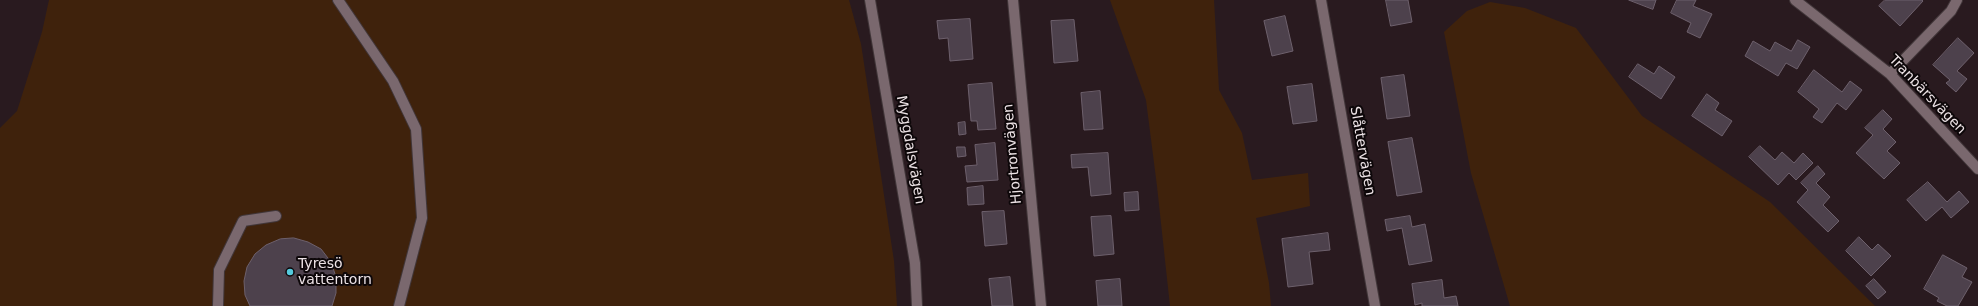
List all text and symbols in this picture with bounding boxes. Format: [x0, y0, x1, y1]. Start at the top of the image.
street label: Tranbärsvägen [1885, 52, 1969, 138]
street label: Myggdalsvägen [892, 94, 928, 206]
street label: Hjortronvägen [1000, 103, 1026, 205]
street label: Slåttervägen [1346, 105, 1378, 197]
place label: Tyresö vattentorn [298, 256, 372, 288]
marker: Tyresö vattentorn [285, 267, 295, 277]

